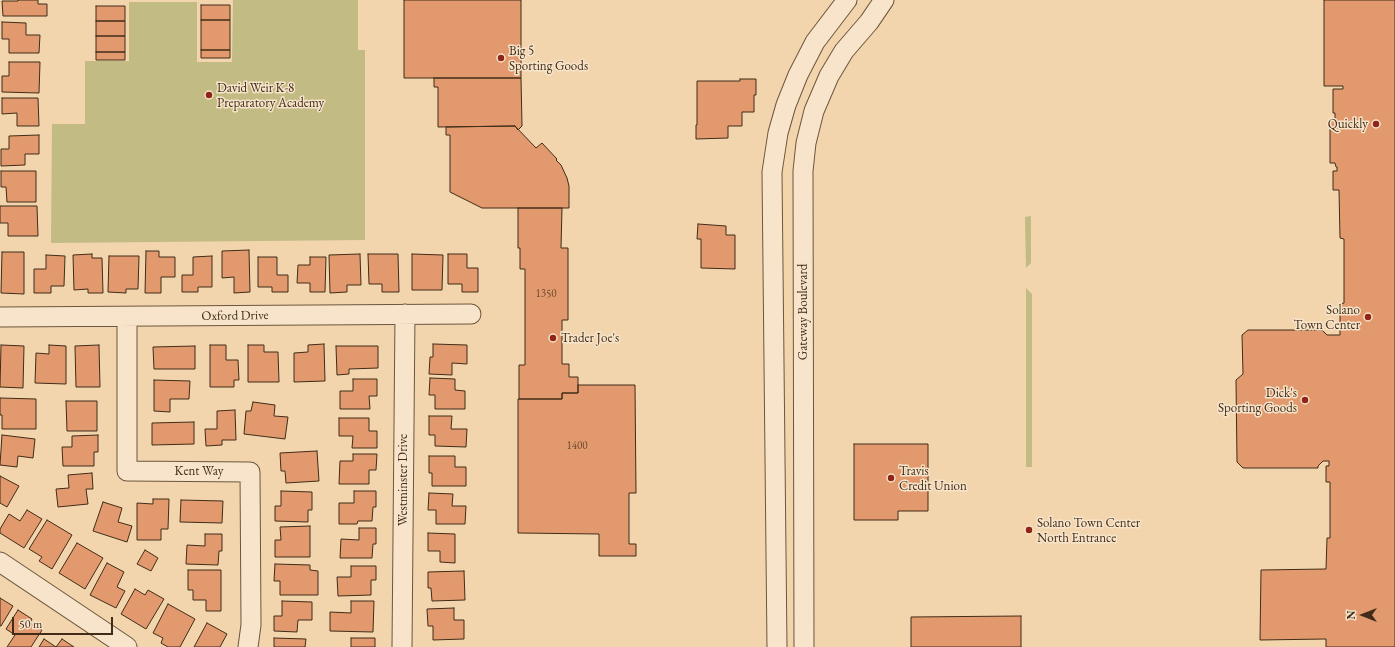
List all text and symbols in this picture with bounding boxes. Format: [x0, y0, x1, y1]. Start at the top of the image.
place label: Big 5 Sporting Goods [509, 43, 588, 74]
marker: Big 5 Sporting Goods [496, 53, 506, 63]
place label: David Weir K-8 Preparatory Academy [217, 80, 324, 111]
marker: David Weir K-8 Preparatory Academy [204, 90, 214, 100]
place label: Quickly [1328, 116, 1368, 132]
marker: Quickly [1371, 119, 1381, 129]
street label: Gateway Boulevard [795, 264, 811, 360]
house number: 1350 [535, 287, 557, 301]
place label: Solano Town Center [1293, 302, 1360, 333]
street label: Oxford Drive [201, 308, 269, 324]
marker: Solano Town Center [1363, 312, 1373, 322]
place label: Trader Joe's [561, 330, 619, 346]
marker: Trader Joe's [548, 333, 558, 343]
place label: Dick's Sporting Goods [1218, 385, 1297, 416]
marker: Dick's Sporting Goods [1300, 395, 1310, 405]
street label: Westminster Drive [395, 434, 411, 526]
house number: 1400 [566, 439, 588, 453]
street label: Kent Way [175, 463, 223, 479]
place label: Travis Credit Union [899, 463, 967, 494]
marker: Travis Credit Union [886, 473, 896, 483]
place label: Solano Town Center North Entrance [1037, 515, 1140, 546]
marker: Solano Town Center North Entrance [1024, 525, 1034, 535]
north arrow [1343, 595, 1383, 635]
scale bar [14, 609, 115, 635]
text: N [1344, 611, 1358, 619]
text: 50 m [19, 616, 42, 632]

